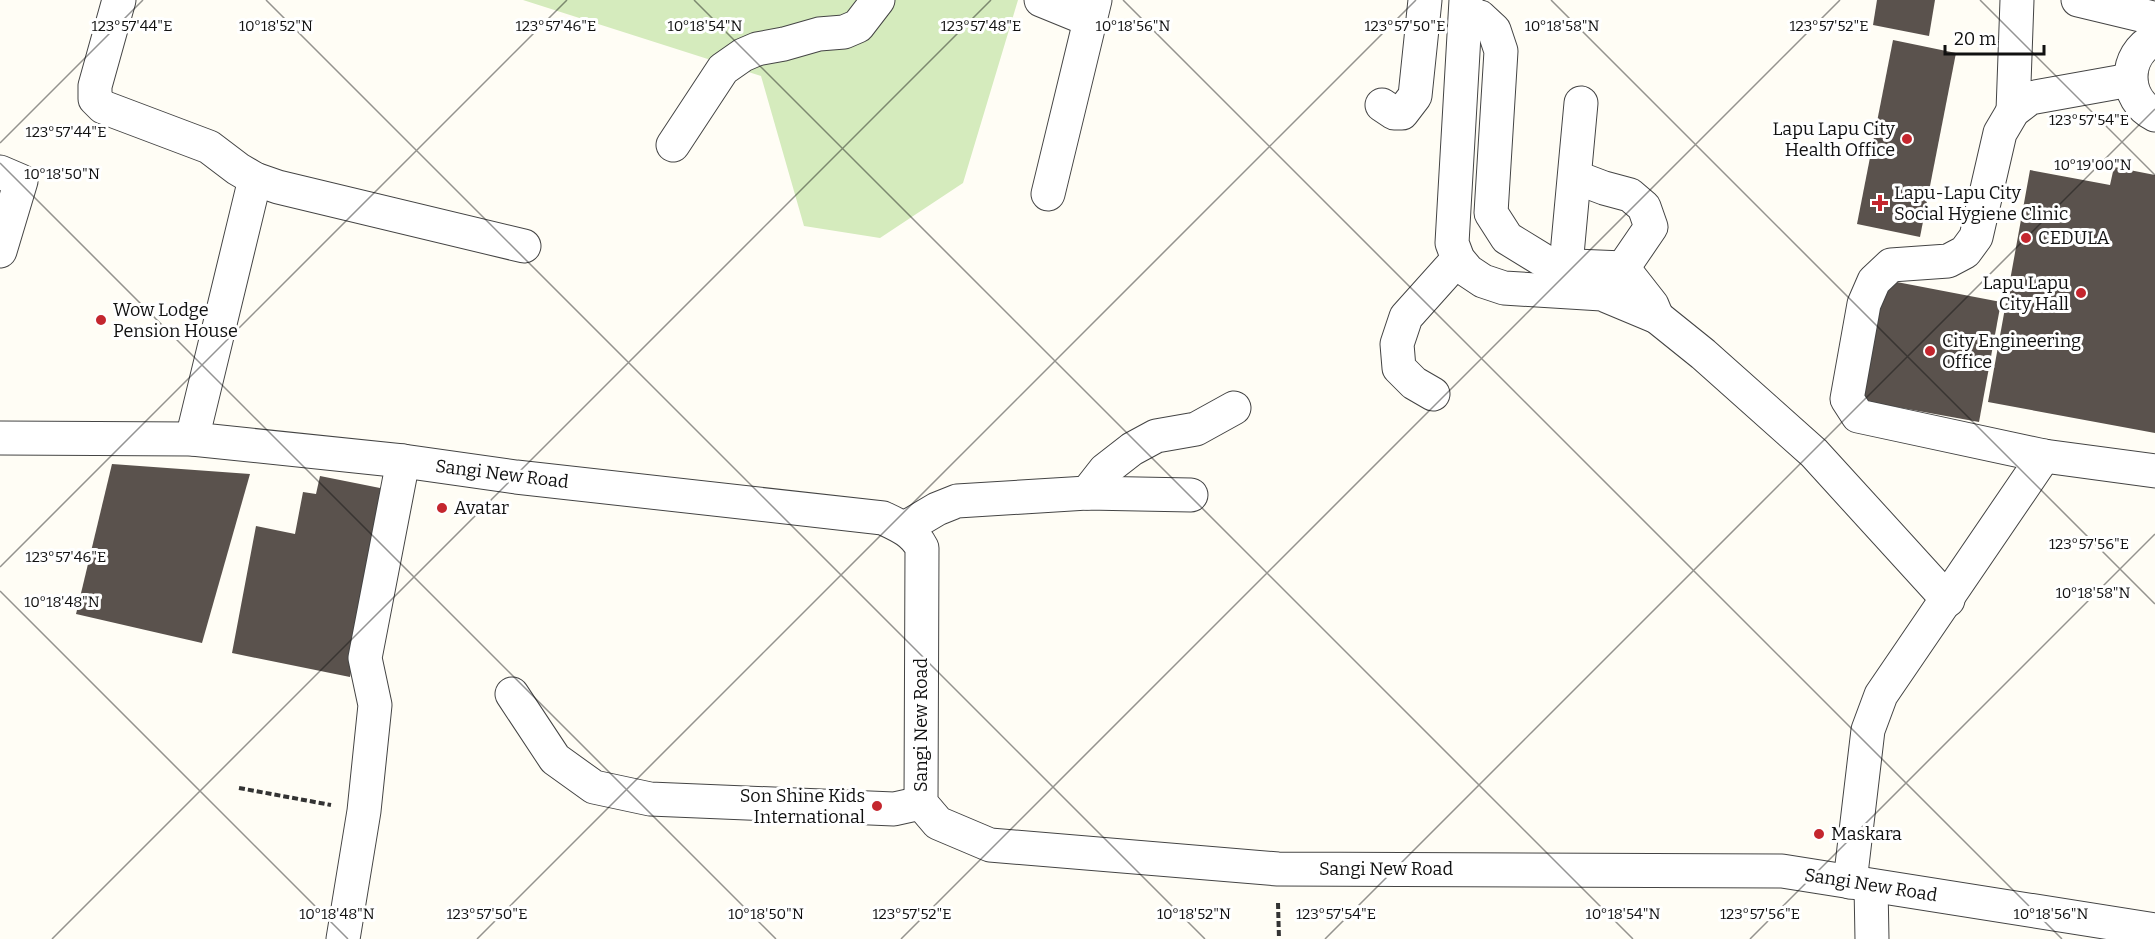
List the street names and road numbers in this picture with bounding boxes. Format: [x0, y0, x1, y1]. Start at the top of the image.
street label: Sangi New Road [434, 455, 570, 493]
street label: Sangi New Road [910, 658, 932, 792]
street label: Sangi New Road [1319, 858, 1453, 880]
street label: Sangi New Road [1803, 864, 1939, 906]

